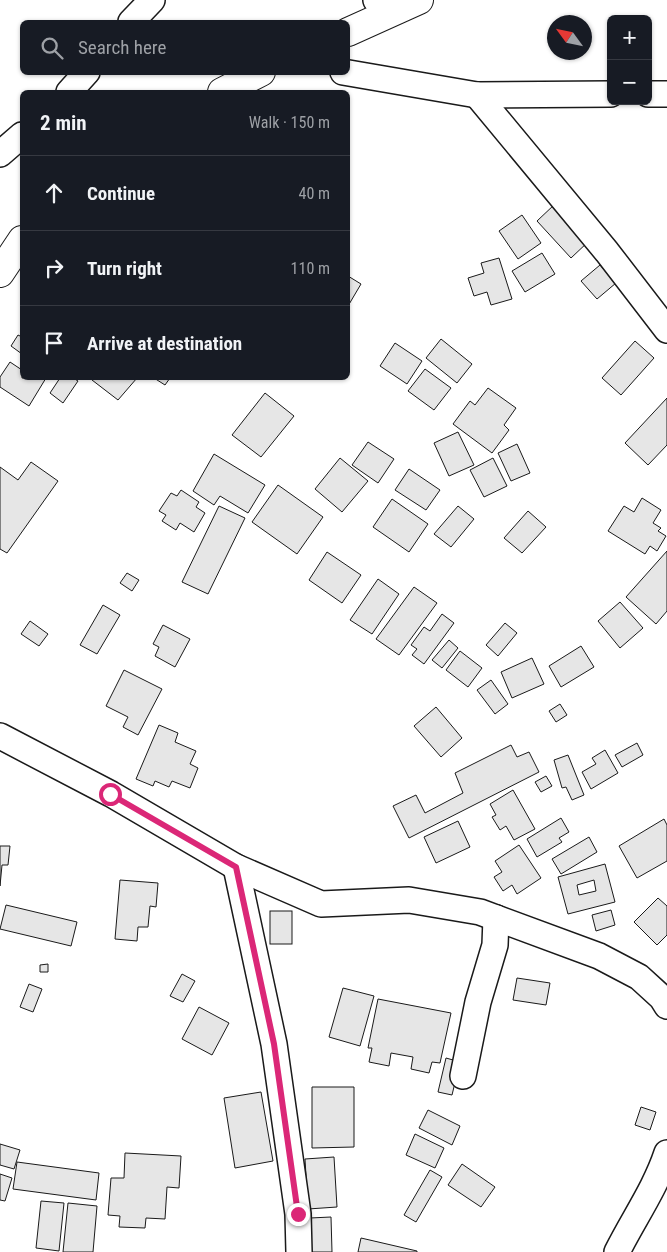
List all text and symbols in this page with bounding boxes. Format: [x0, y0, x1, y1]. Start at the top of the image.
north arrow [547, 15, 592, 60]
map controls [607, 15, 652, 105]
button: + [607, 15, 652, 60]
search box [20, 20, 350, 75]
icon: search [38, 34, 66, 62]
text: Search here [78, 36, 166, 59]
button: − [607, 60, 652, 105]
text: 2 min [40, 111, 87, 135]
text: Walk · 150 m [249, 113, 330, 132]
icon: ahead [40, 179, 68, 207]
text: Continue [87, 182, 155, 205]
text: 40 m [298, 184, 330, 203]
icon: right [40, 254, 68, 282]
text: Turn right [87, 257, 162, 280]
text: 110 m [291, 259, 330, 278]
icon: arrive [40, 329, 68, 357]
text: Arrive at destination [87, 332, 242, 355]
route start [99, 783, 122, 806]
route end [287, 1203, 310, 1226]

